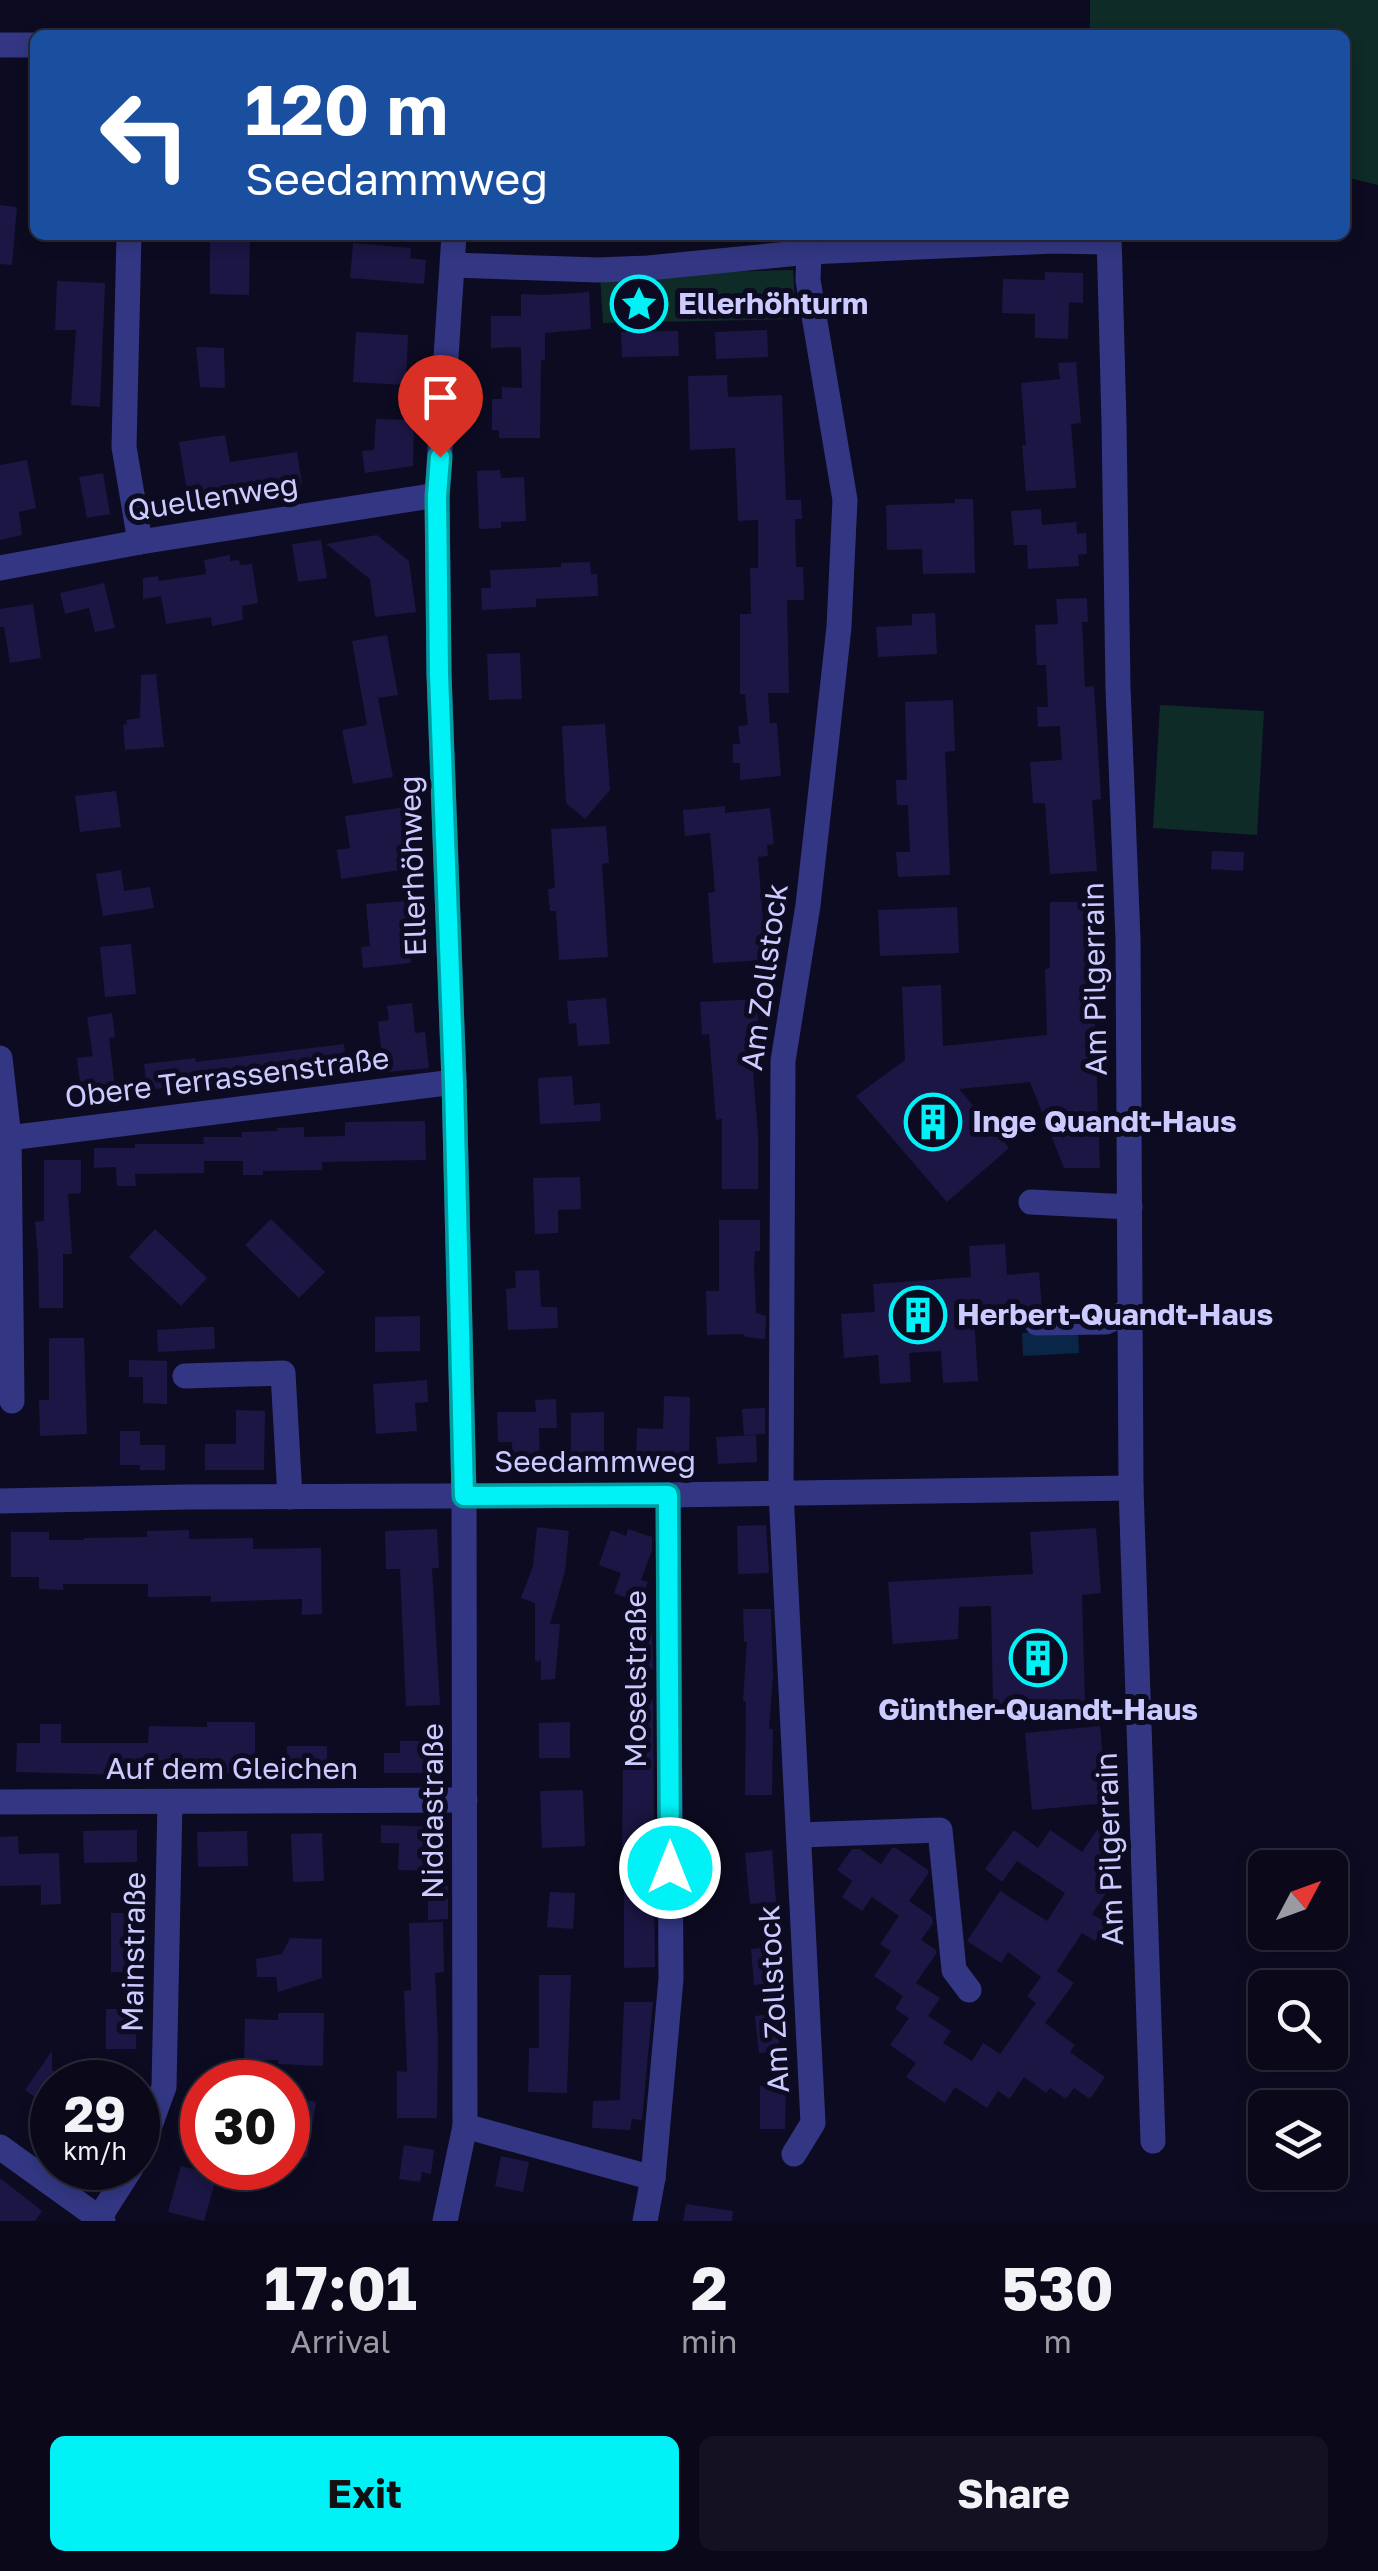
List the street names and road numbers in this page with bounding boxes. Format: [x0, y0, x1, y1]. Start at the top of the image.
street label: Quellenweg [125, 466, 301, 528]
street label: Ellerhöhweg [391, 775, 433, 957]
street label: Am Zollstock [733, 881, 795, 1072]
street label: Am Pilgerrain [1074, 882, 1114, 1076]
street label: Obere Terrassenstraße [63, 1039, 391, 1115]
street label: Seedammweg [494, 1443, 696, 1479]
street label: Moselstraße [617, 1590, 653, 1768]
street label: Niddastraße [414, 1723, 450, 1899]
street label: Auf dem Gleichen [106, 1750, 358, 1786]
street label: Am Pilgerrain [1088, 1752, 1130, 1946]
street label: Mainstraße [114, 1872, 152, 2032]
street label: Am Zollstock [750, 1904, 796, 2094]

